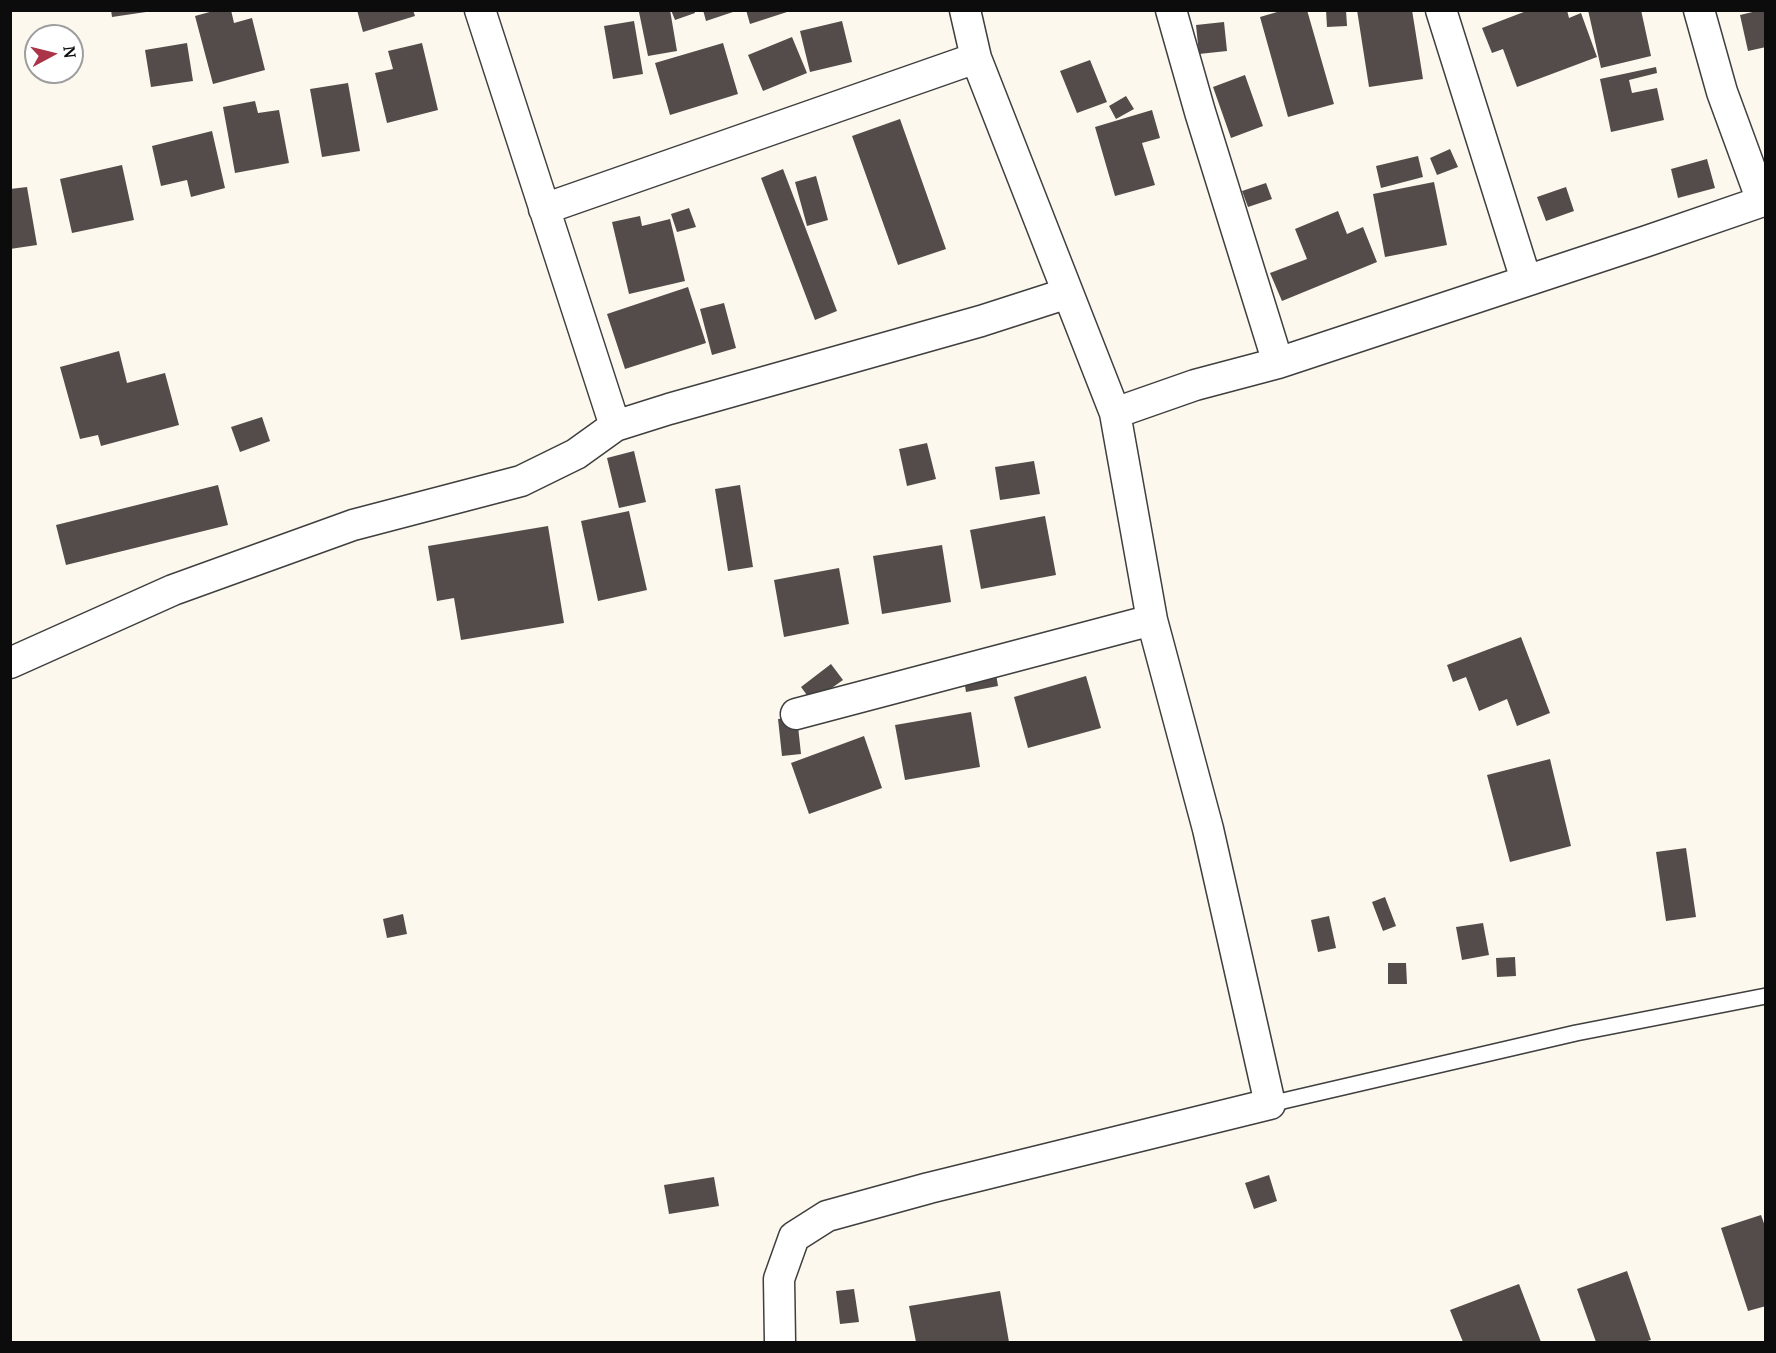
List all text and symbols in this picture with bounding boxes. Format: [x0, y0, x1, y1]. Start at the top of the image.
north arrow [24, 24, 84, 84]
text: N [58, 45, 82, 59]

